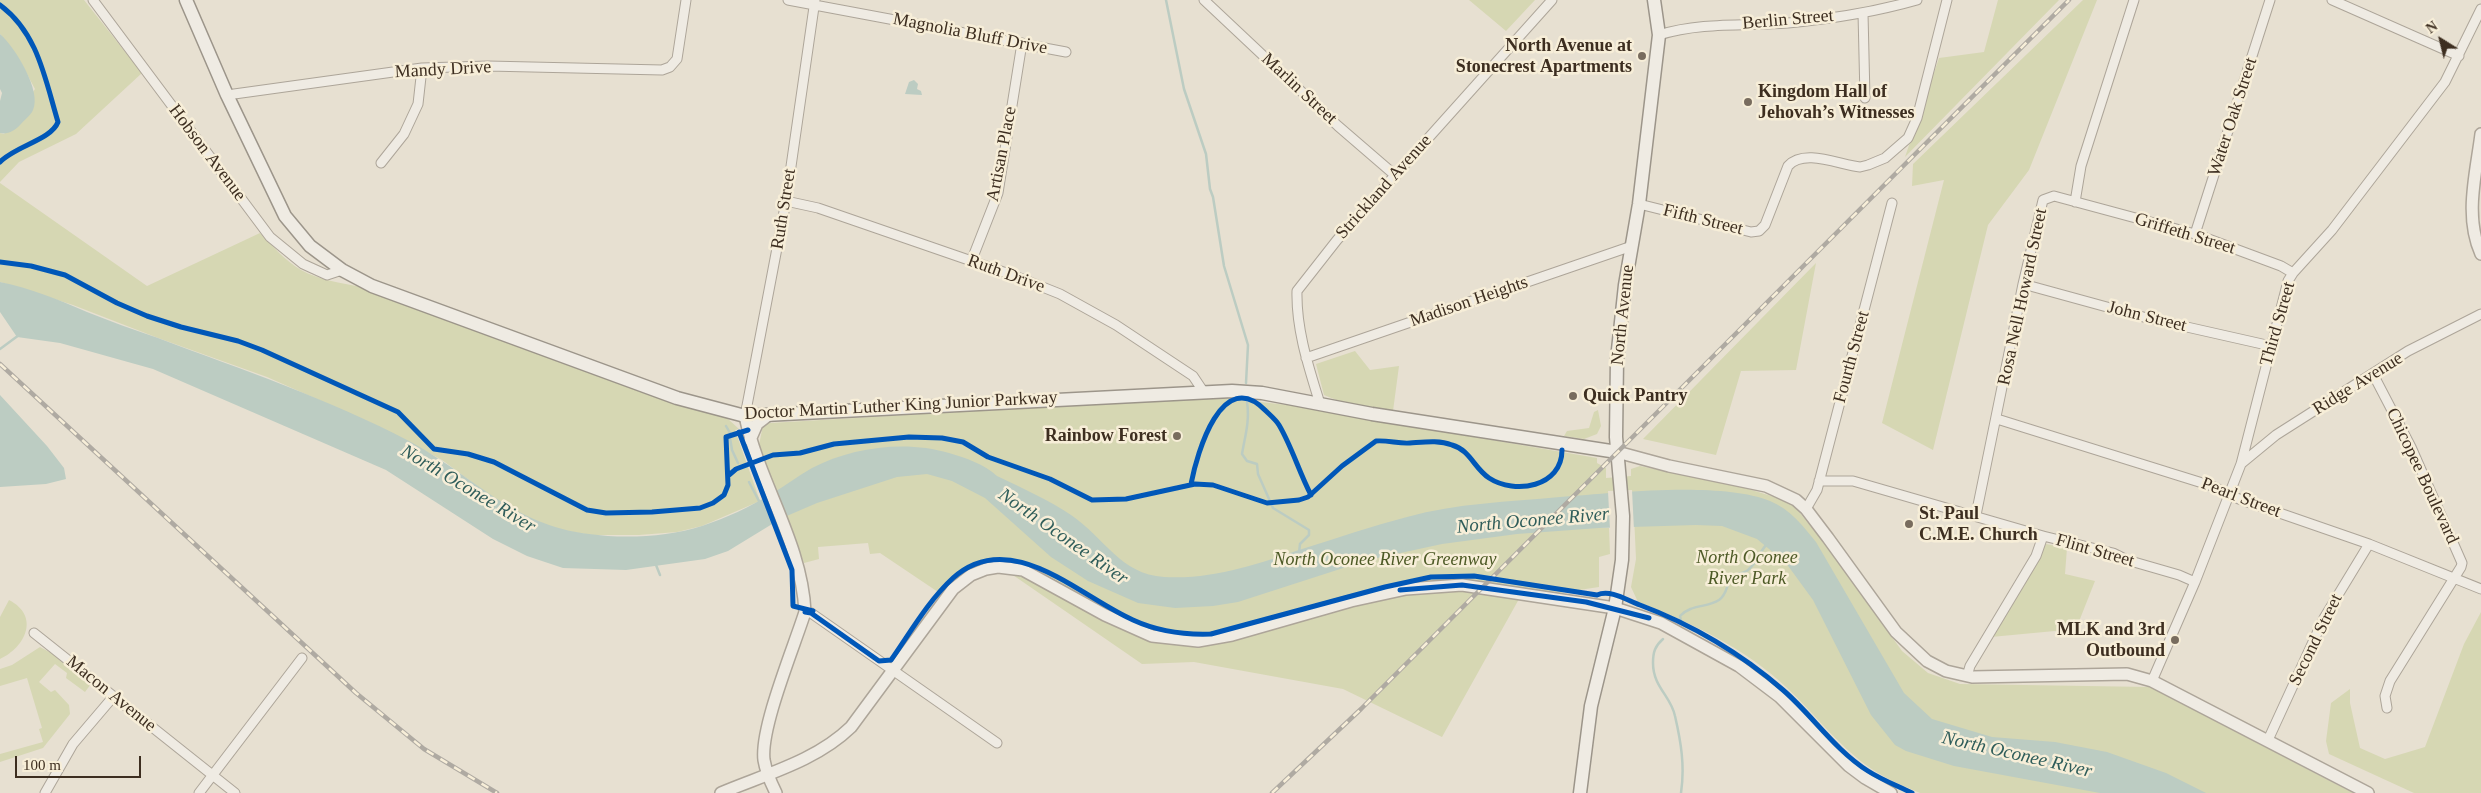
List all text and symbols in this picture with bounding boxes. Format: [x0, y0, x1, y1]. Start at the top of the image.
street label: Berlin Street [1741, 5, 1835, 35]
street label: Magnolia Bluff Drive [891, 8, 1049, 60]
north arrow [2416, 15, 2466, 65]
text: N [2423, 18, 2440, 37]
place label: North Avenue at Stonecrest Apartments [1456, 35, 1632, 78]
street label: Marlin Street [1257, 49, 1341, 129]
marker: North Avenue at Stonecrest Apartments [1636, 50, 1648, 62]
street label: Water Oak Street [2204, 55, 2262, 179]
street label: Mandy Drive [394, 57, 492, 83]
place label: Kingdom Hall of Jehovah’s Witnesses [1758, 81, 1915, 124]
marker: Kingdom Hall of Jehovah’s Witnesses [1742, 96, 1754, 108]
street label: Hobson Avenue [164, 101, 250, 205]
street label: Artisan Place [982, 105, 1022, 203]
street label: Strickland Avenue [1331, 130, 1437, 244]
street label: Ruth Street [767, 167, 801, 251]
street label: Fifth Street [1661, 200, 1745, 240]
street label: Rosa Nell Howard Street [1994, 206, 2052, 388]
street label: Griffeth Street [2132, 208, 2238, 260]
street label: Ruth Drive [964, 250, 1048, 298]
street label: North Avenue [1607, 264, 1639, 366]
street label: Madison Heights [1407, 272, 1531, 332]
street label: Third Street [2256, 279, 2300, 369]
street label: John Street [2105, 297, 2189, 337]
street label: Fourth Street [1829, 309, 1875, 405]
street label: Ridge Avenue [2309, 348, 2407, 420]
place label: Quick Pantry [1583, 385, 1688, 407]
street label: Doctor Martin Luther King Junior Parkway [744, 387, 1058, 425]
marker: Quick Pantry [1567, 390, 1579, 402]
street label: Chicopee Boulevard [2381, 405, 2463, 547]
place label: Rainbow Forest [1045, 425, 1167, 447]
marker: Rainbow Forest [1171, 430, 1183, 442]
water label: North Oconee River [397, 440, 539, 538]
street label: Pearl Street [2198, 473, 2284, 523]
water label: North Oconee River [994, 484, 1132, 590]
water label: North Oconee River [1456, 503, 1610, 539]
place label: St. Paul C.M.E. Church [1919, 503, 2038, 546]
marker: St. Paul C.M.E. Church [1903, 518, 1915, 530]
street label: Flint Street [2053, 530, 2137, 572]
park label: North Oconee River Park [1696, 547, 1798, 590]
park label: North Oconee River Greenway [1274, 549, 1496, 571]
street label: Second Street [2284, 591, 2348, 689]
place label: MLK and 3rd Outbound [2057, 619, 2165, 662]
marker: MLK and 3rd Outbound [2169, 634, 2181, 646]
street label: Macon Avenue [62, 651, 160, 737]
water label: North Oconee River [1940, 727, 2094, 783]
scale bar [18, 746, 144, 778]
text: 100 m [23, 757, 61, 773]

